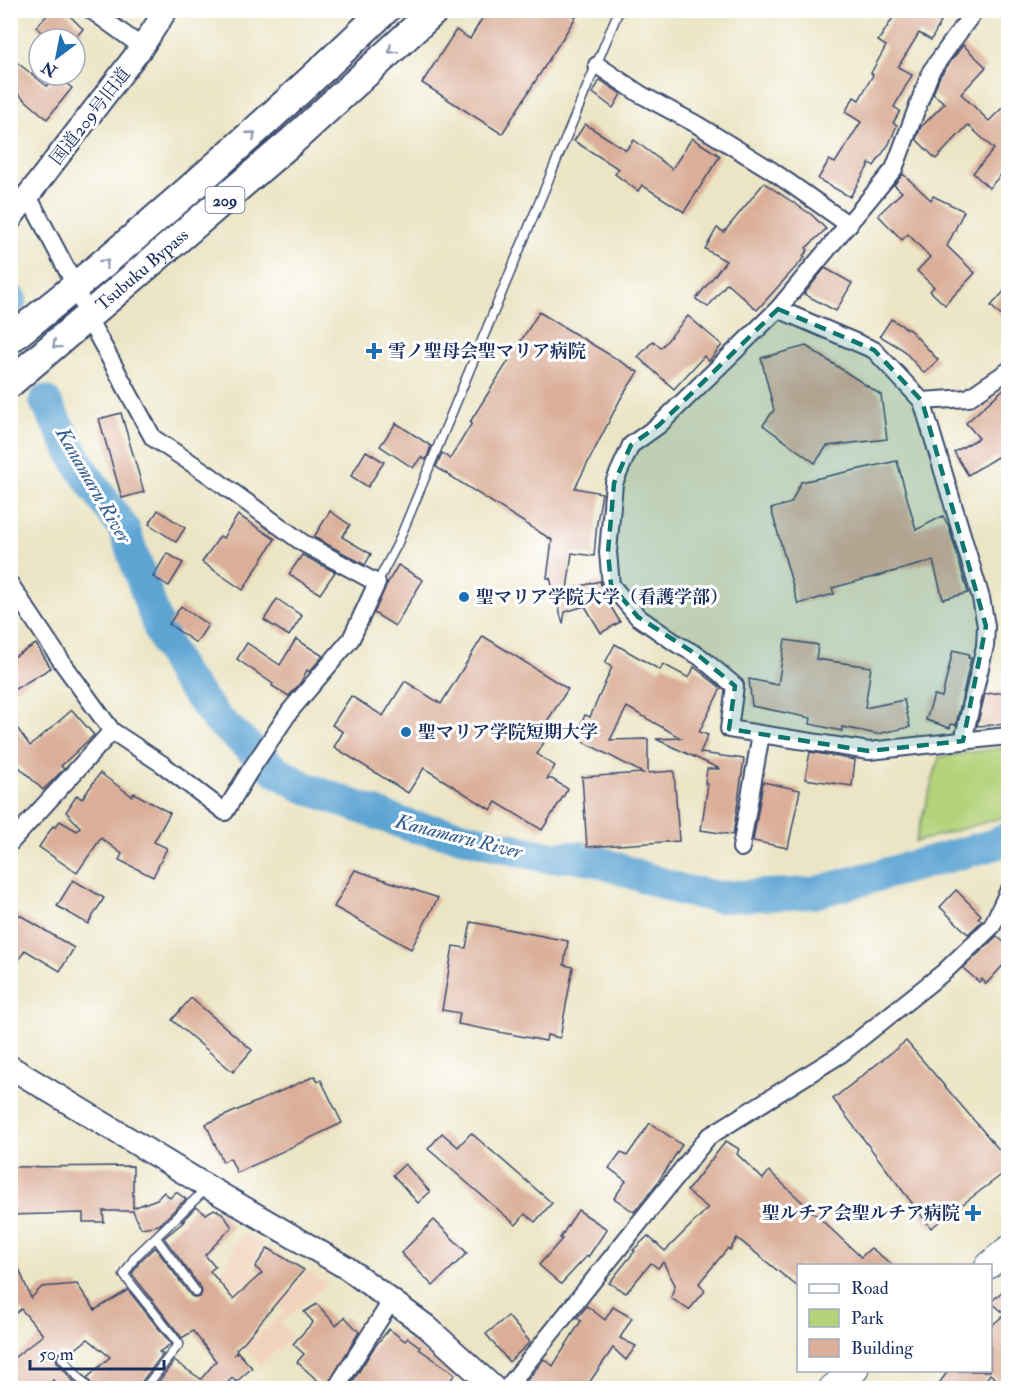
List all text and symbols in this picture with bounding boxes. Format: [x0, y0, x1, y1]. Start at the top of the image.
north arrow [27, 27, 87, 87]
one-way arrow [388, 43, 398, 54]
text: N [38, 56, 62, 82]
street label: 国道209号旧道 [45, 63, 136, 170]
one-way arrow [245, 131, 256, 142]
road number: 209 [206, 187, 244, 213]
street label: Tsubuku Bypass [91, 224, 194, 316]
one-way arrow [98, 259, 109, 270]
one-way arrow [52, 338, 63, 349]
place label: 雪ノ聖母会聖マリア病院 [388, 340, 586, 363]
marker: 雪ノ聖母会聖マリア病院 [365, 342, 383, 360]
water label: Kanamaru River [50, 422, 138, 549]
place label: 聖マリア学院大学（看護学部） [476, 586, 728, 609]
marker: 聖マリア学院大学（看護学部） [457, 590, 471, 604]
place label: 聖マリア学院短期大学 [418, 721, 598, 744]
marker: 聖マリア学院短期大学 [399, 725, 413, 739]
water label: Kanamaru River [392, 808, 526, 865]
place label: 聖ルチア会聖ルチア病院 [762, 1202, 960, 1225]
marker: 聖ルチア会聖ルチア病院 [964, 1204, 982, 1222]
legend [797, 1264, 992, 1372]
text: Road [851, 1277, 889, 1300]
text: Park [851, 1307, 884, 1330]
scale bar [30, 1333, 164, 1371]
text: Building [851, 1337, 914, 1360]
text: 50 m [39, 1343, 74, 1366]

